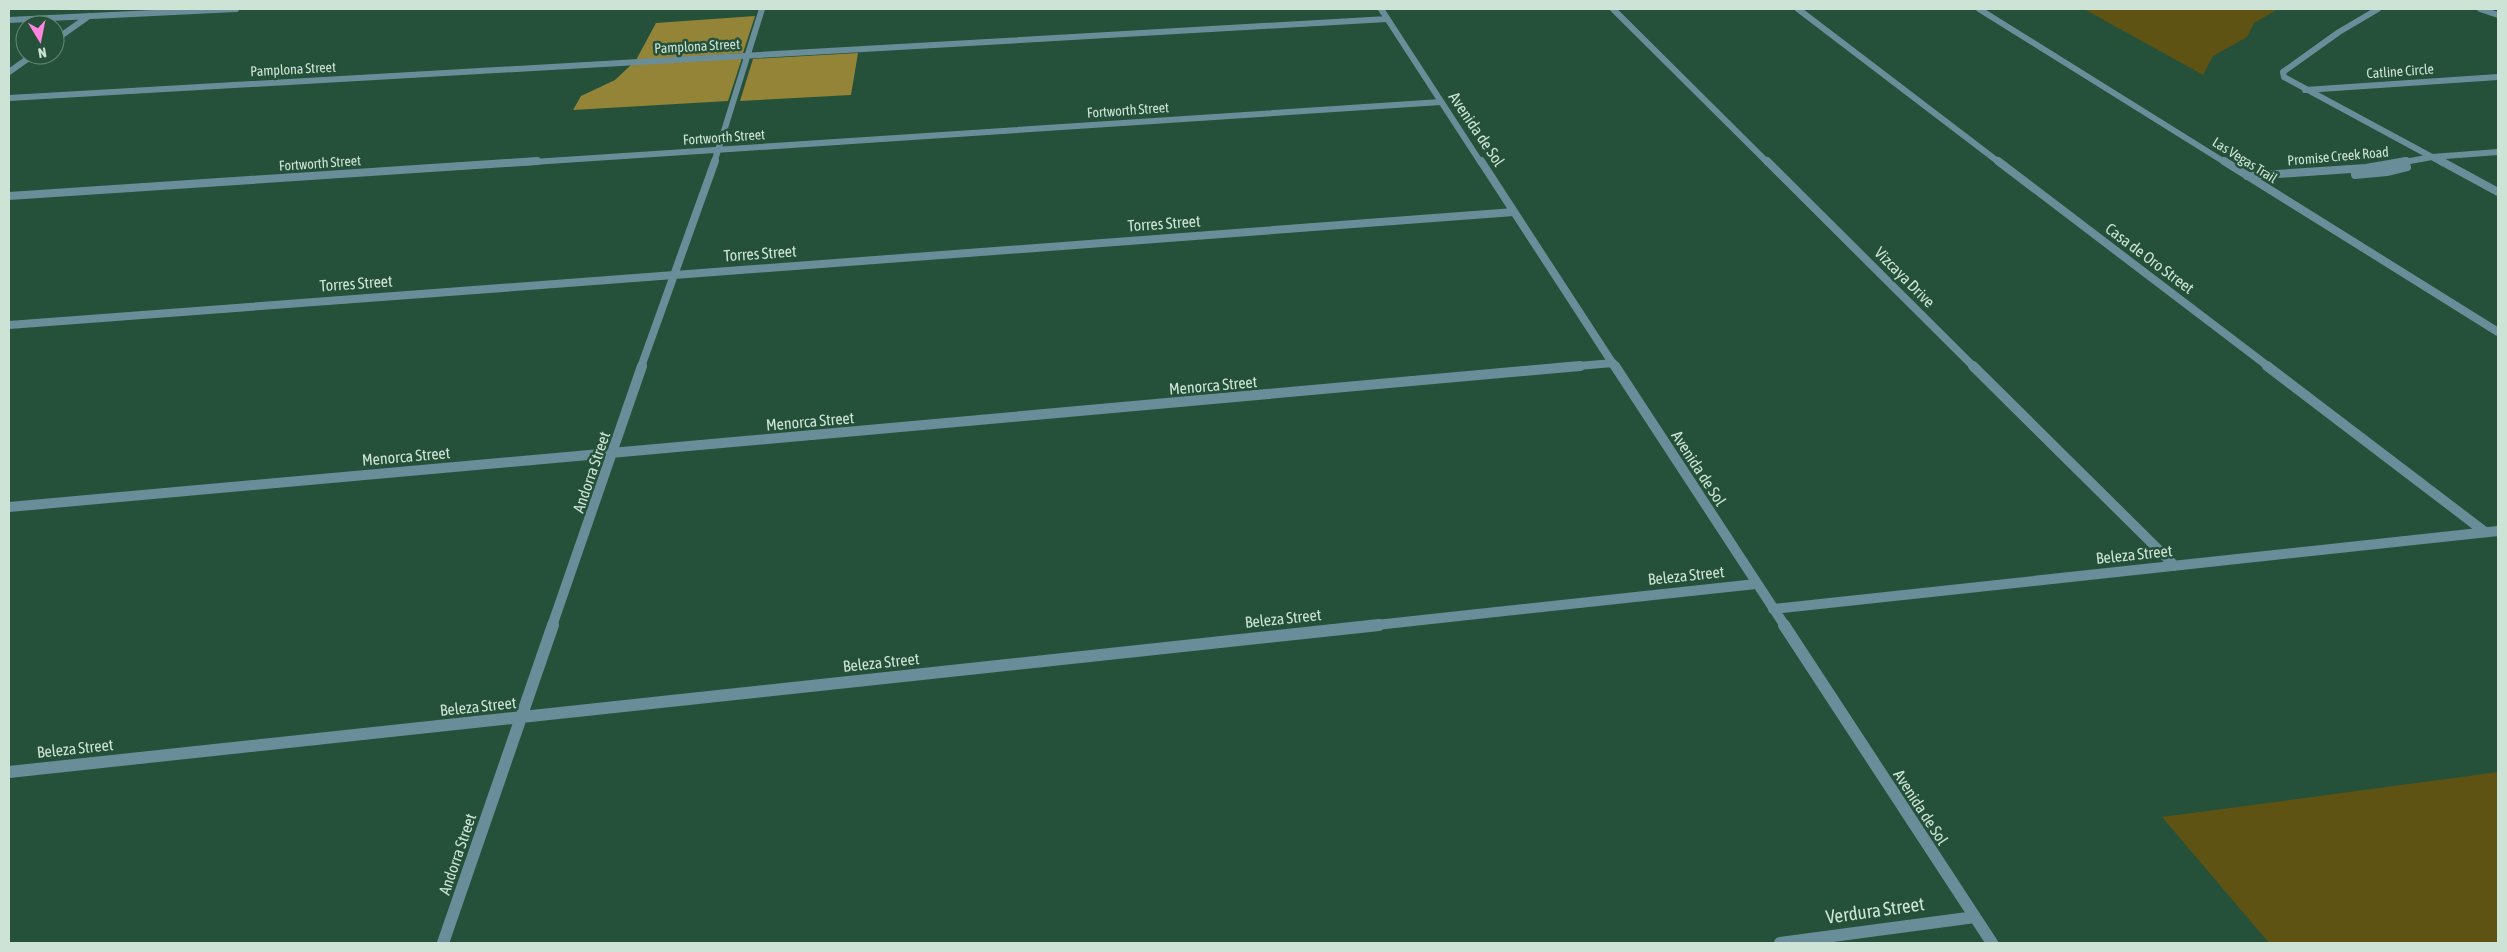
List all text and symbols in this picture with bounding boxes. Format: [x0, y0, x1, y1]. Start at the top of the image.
north arrow [15, 15, 65, 65]
street label: Pamplona Street [654, 36, 740, 56]
text: N [37, 44, 48, 61]
street label: Pamplona Street [250, 59, 336, 79]
street label: Catline Circle [2366, 61, 2434, 81]
street label: Avenida de Sol [1446, 88, 1509, 170]
street label: Fortworth Street [1086, 99, 1170, 121]
street label: Fortworth Street [682, 126, 766, 148]
street label: Las Vegas Trail [2210, 134, 2281, 186]
street label: Promise Creek Road [2287, 144, 2389, 168]
street label: Fortworth Street [278, 152, 362, 174]
street label: Torres Street [1127, 211, 1202, 235]
street label: Casa de Oro Street [2102, 219, 2198, 297]
street label: Torres Street [723, 241, 798, 265]
street label: Vizcaya Drive [1870, 243, 1939, 312]
street label: Torres Street [319, 271, 394, 295]
street label: Menorca Street [1168, 372, 1258, 398]
street label: Menorca Street [765, 408, 855, 434]
street label: Avenida de Sol [1668, 427, 1730, 509]
street label: Andorra Street [569, 429, 613, 515]
street label: Menorca Street [361, 443, 451, 469]
street label: Beleza Street [2095, 541, 2173, 567]
street label: Beleza Street [1647, 562, 1725, 588]
street label: Beleza Street [1244, 605, 1322, 631]
street label: Beleza Street [842, 649, 920, 675]
street label: Beleza Street [439, 693, 517, 719]
street label: Beleza Street [36, 735, 114, 761]
street label: Avenida de Sol [1890, 766, 1952, 848]
street label: Andorra Street [435, 811, 479, 897]
street label: Verdura Street [1824, 892, 1926, 928]

